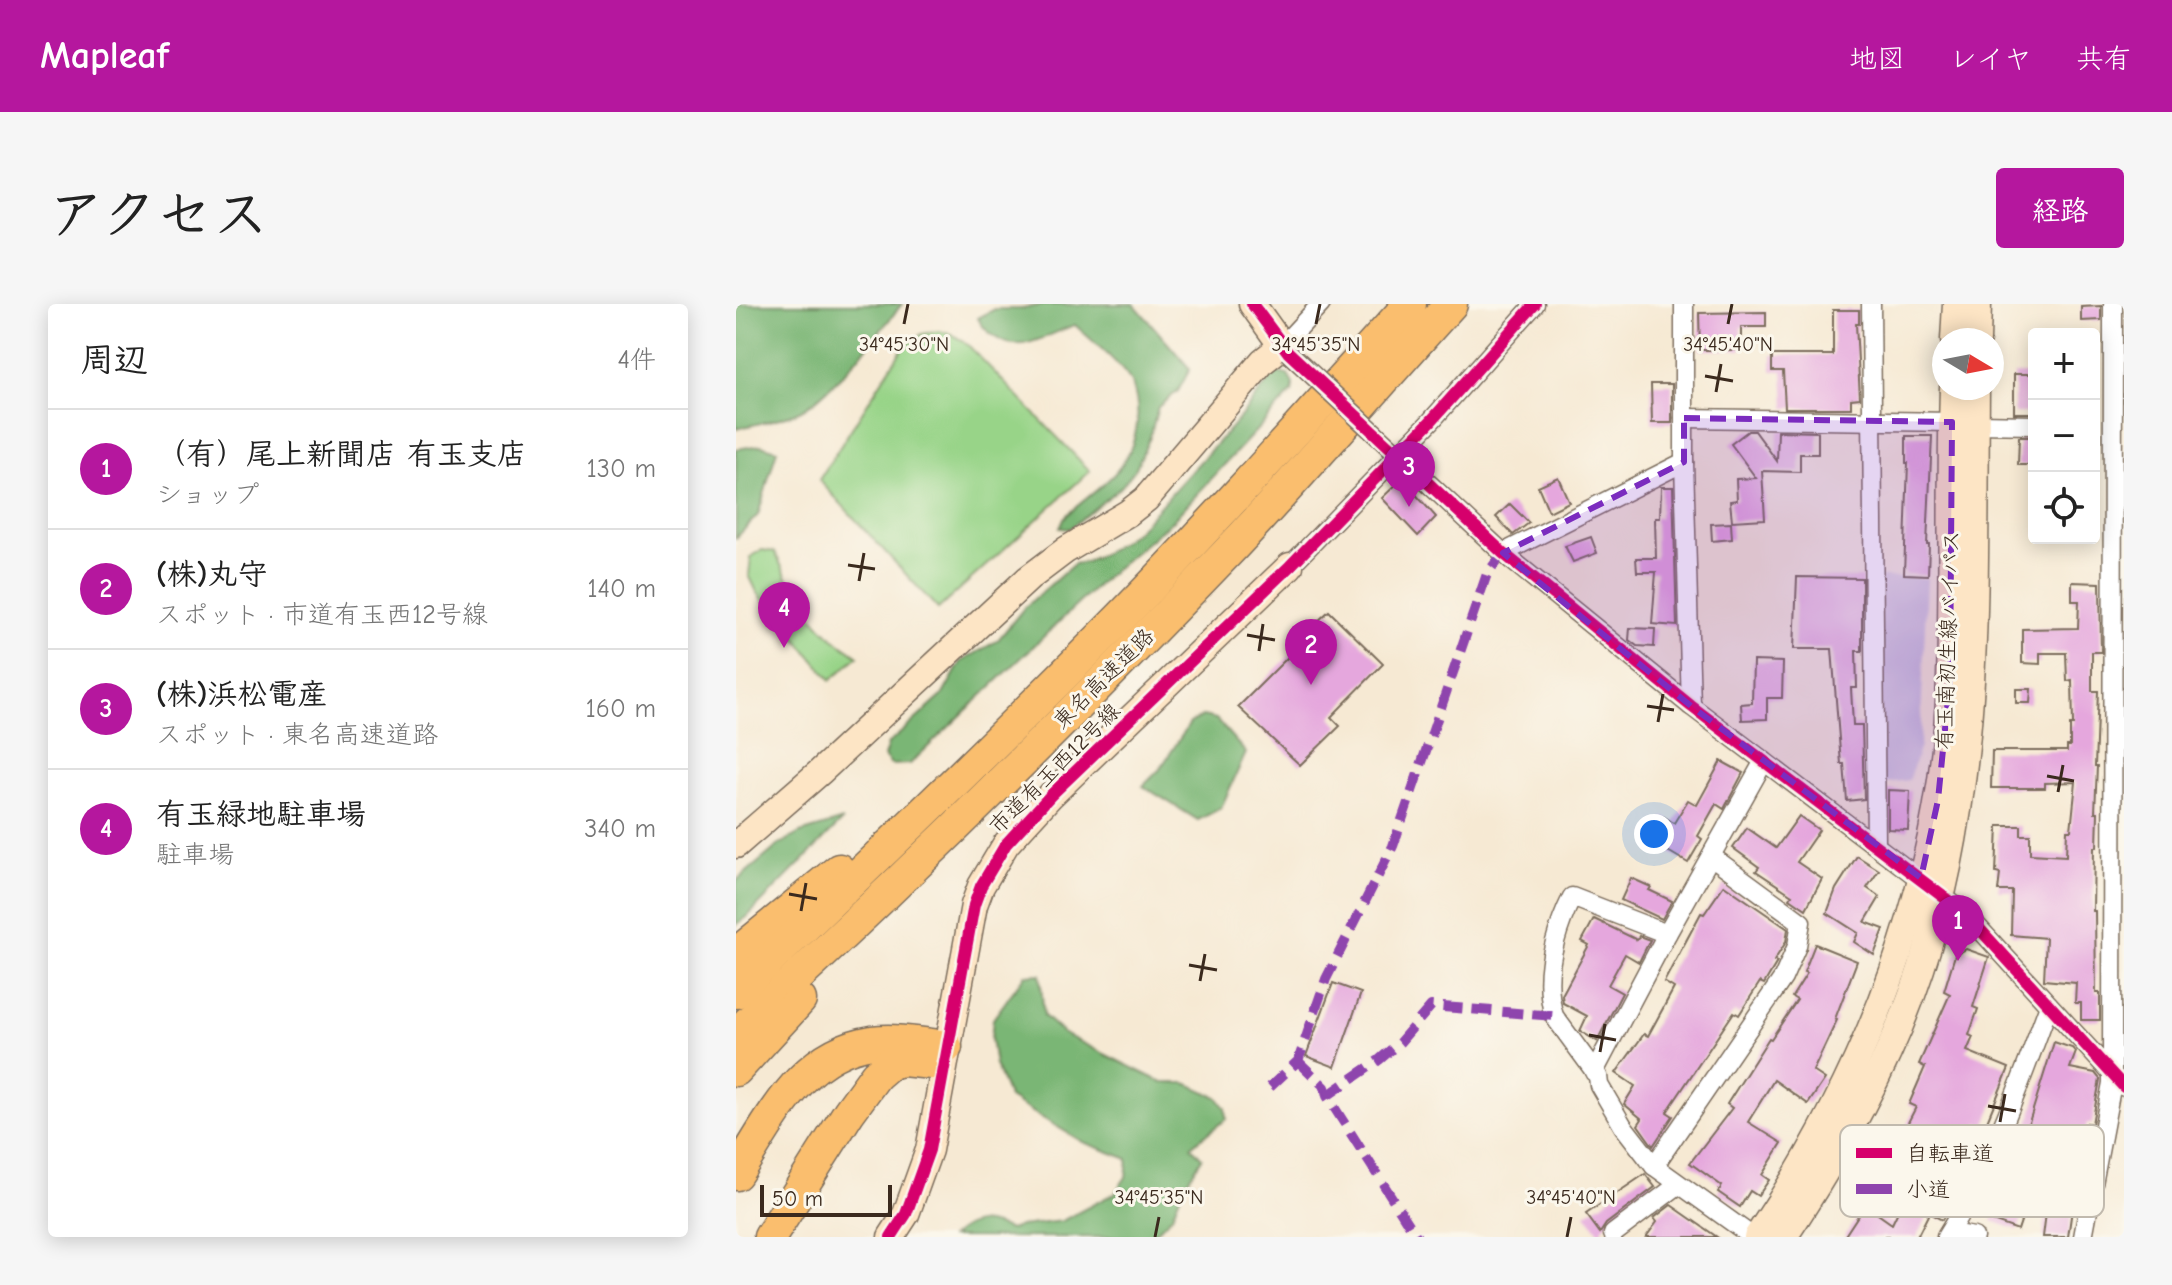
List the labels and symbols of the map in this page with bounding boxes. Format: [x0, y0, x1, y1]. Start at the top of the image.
north arrow [1932, 328, 2004, 400]
text: 34°45'30"N [859, 333, 949, 356]
text: 34°45'35"N [1272, 333, 1360, 356]
text: 34°45'40"N [1683, 333, 1773, 356]
pin: 3 [1383, 441, 1435, 507]
street label: 有玉南初生線バイパス [1931, 530, 1965, 750]
pin: 4 [758, 582, 810, 648]
pin: 2 [1285, 619, 1337, 685]
street label: 東名高速道路 [1048, 623, 1160, 735]
street label: 市道有玉西12号線 [984, 698, 1125, 839]
your location [1634, 814, 1674, 854]
pin: 1 [1932, 895, 1984, 961]
legend [1840, 1125, 2104, 1217]
text: 自転車道 [1906, 1141, 1994, 1167]
text: 小道 [1906, 1177, 1950, 1203]
scale bar [760, 1181, 892, 1217]
text: 34°45'35"N [1115, 1186, 1203, 1209]
text: 34°45'40"N [1526, 1186, 1616, 1209]

